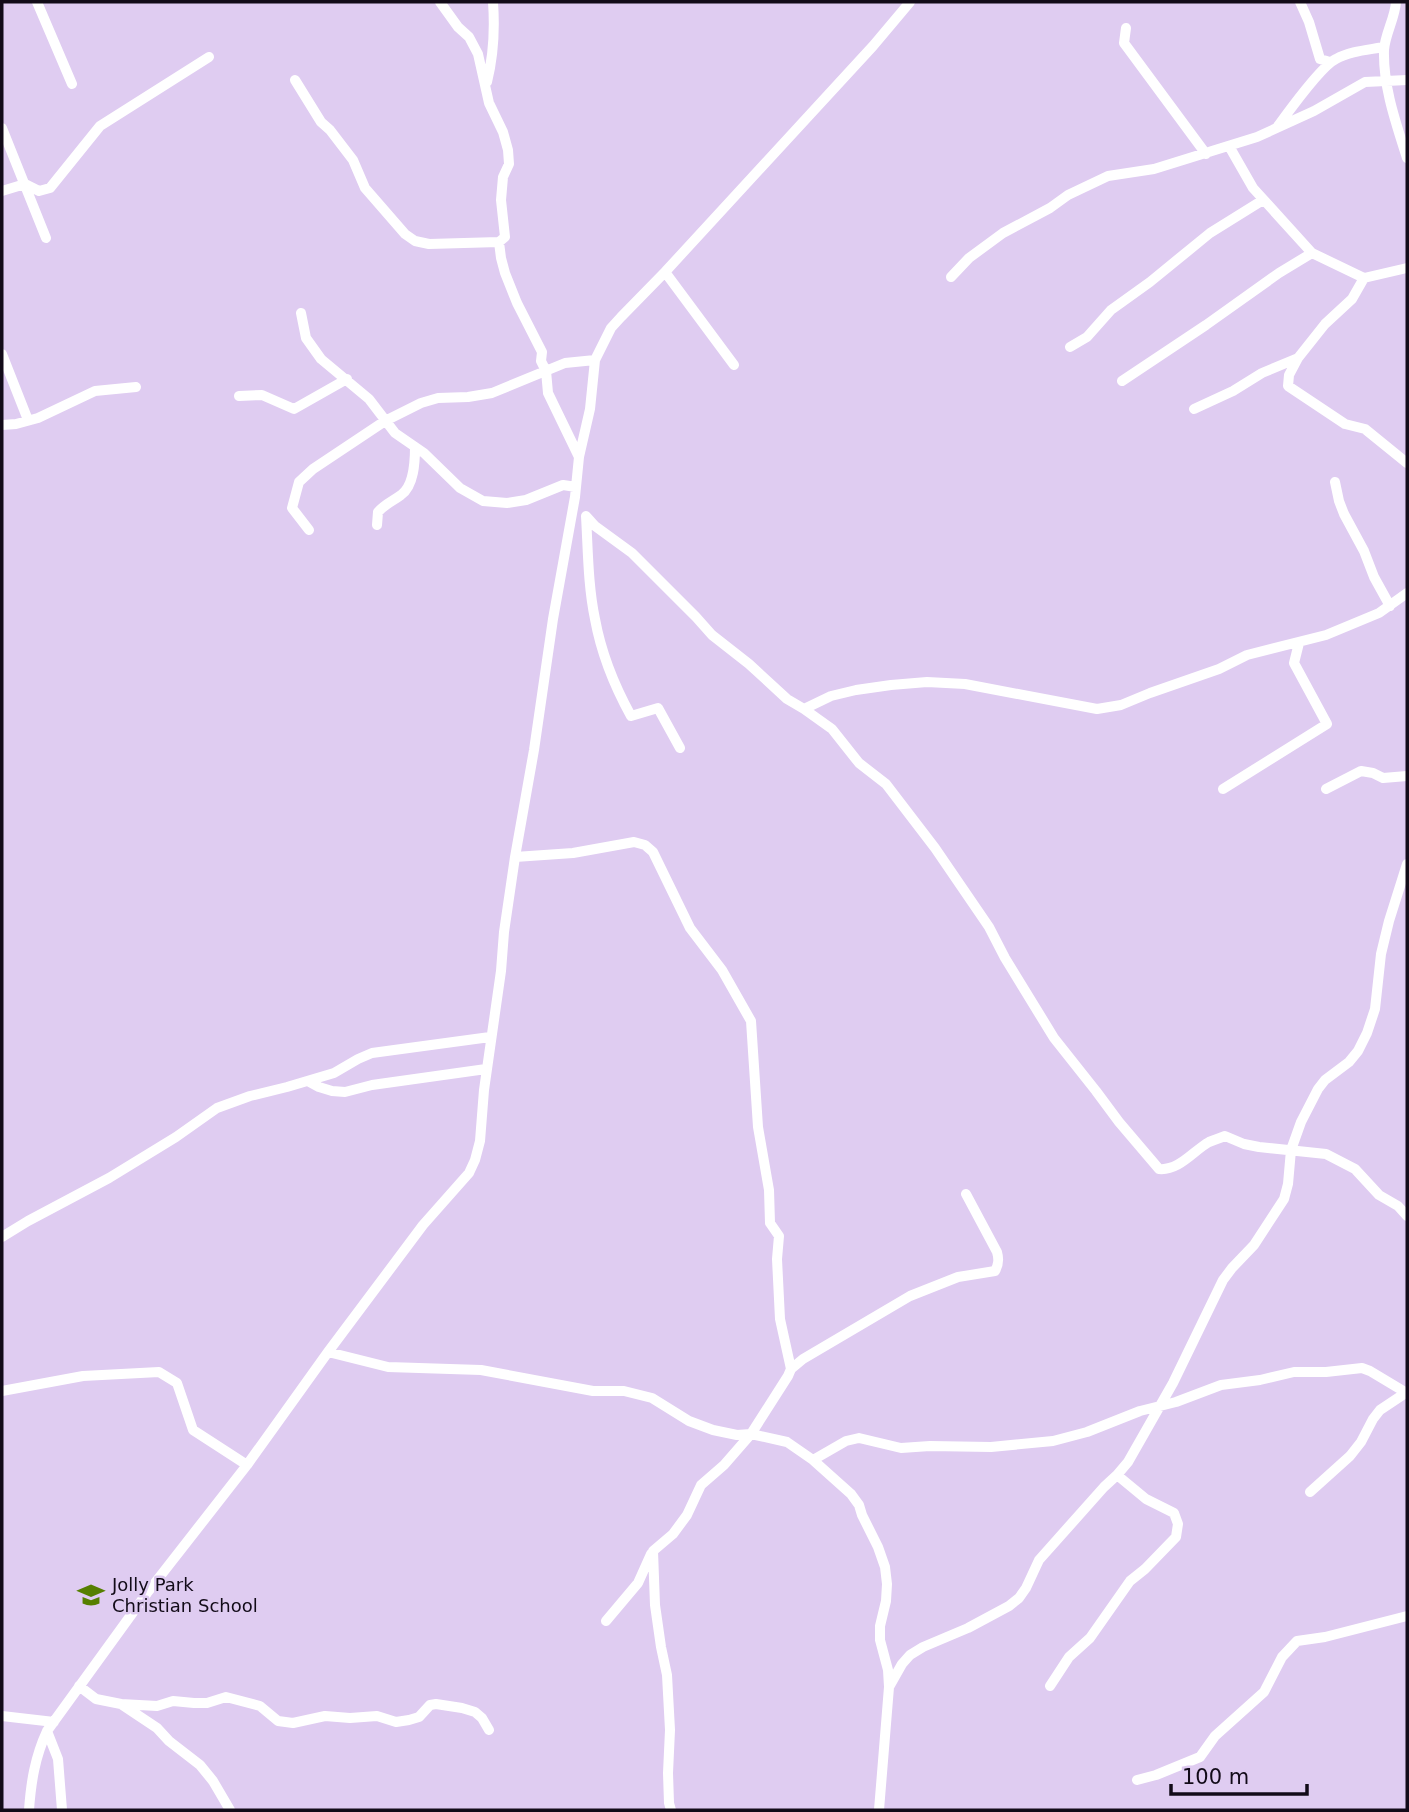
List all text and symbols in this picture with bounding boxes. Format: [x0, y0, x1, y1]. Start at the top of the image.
place label: Jolly Park Christian School [111, 1574, 258, 1616]
school or university icon: Jolly Park Christian School [76, 1580, 106, 1610]
scale bar [1171, 1752, 1308, 1796]
text: 100 m [1182, 1765, 1249, 1789]

